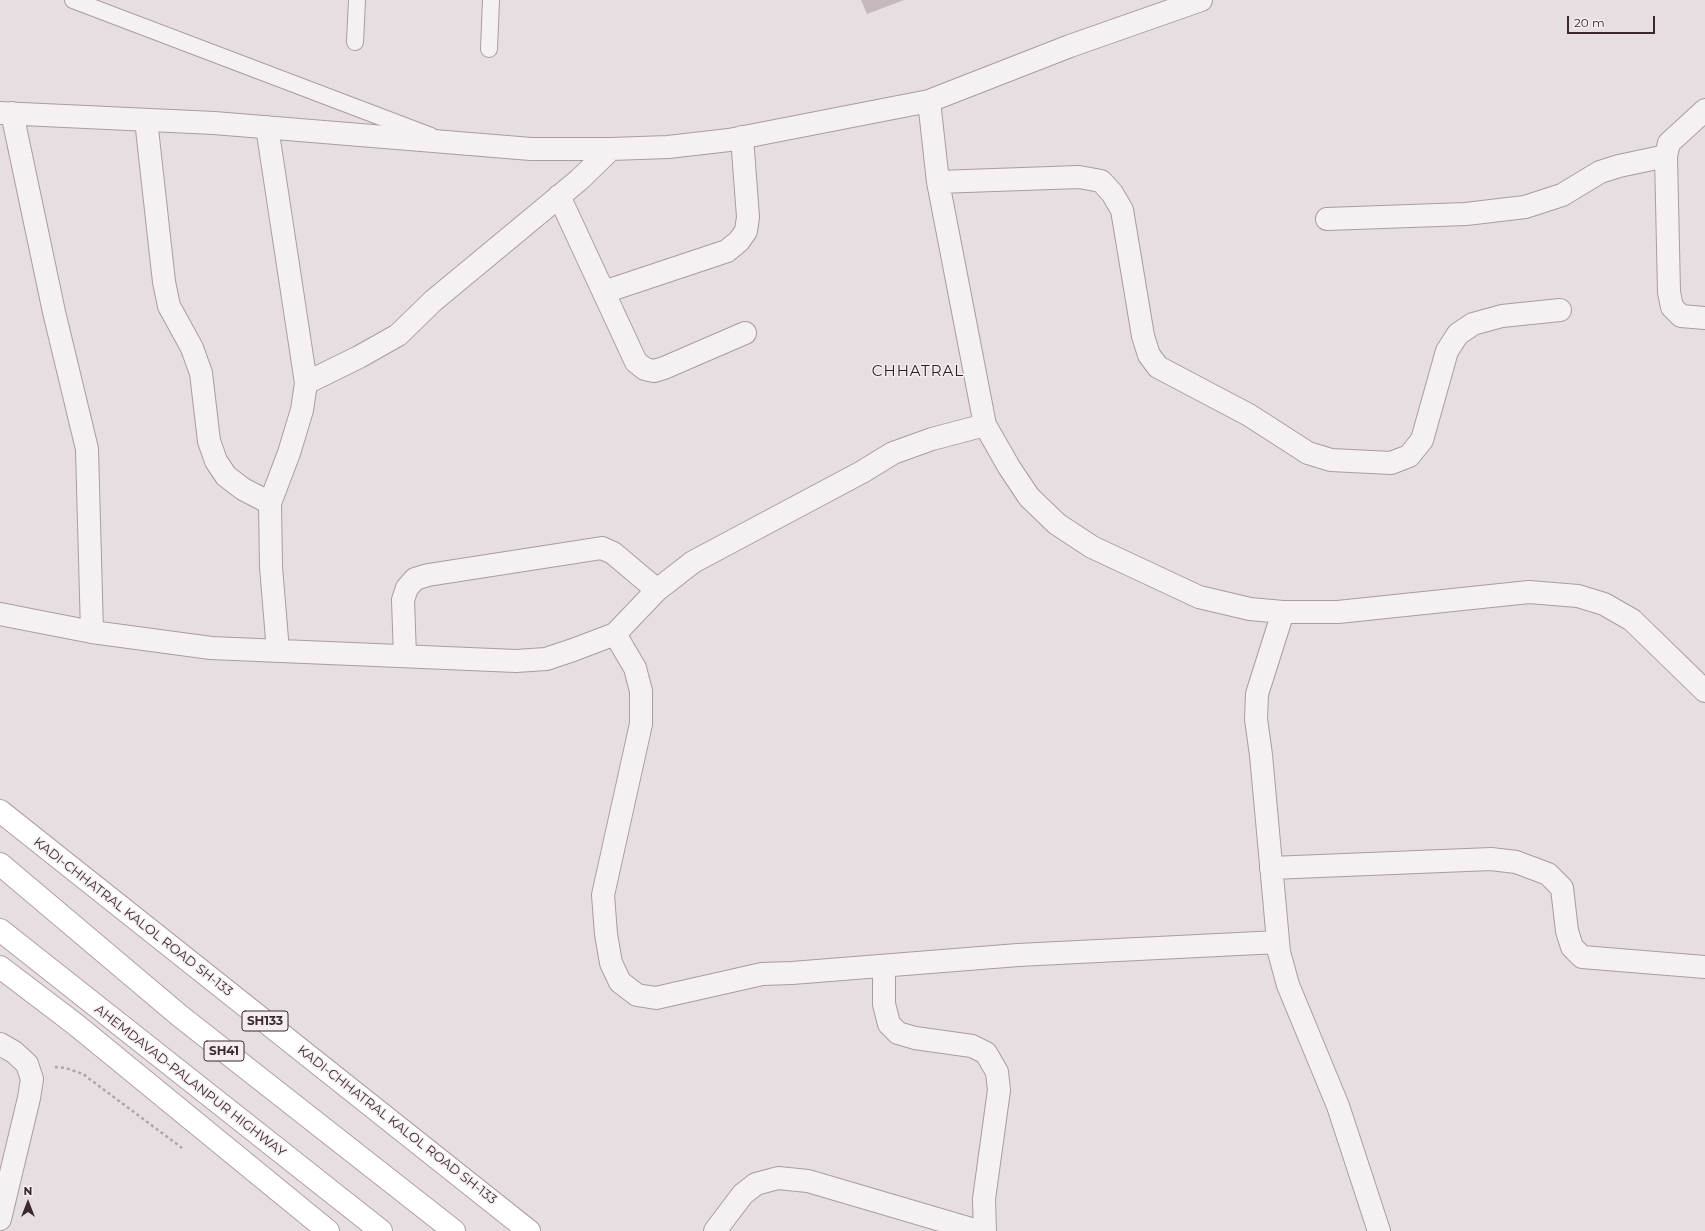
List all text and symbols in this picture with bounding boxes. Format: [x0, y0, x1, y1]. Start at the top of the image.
scale bar [1569, 8, 1657, 34]
text: 20 m [1574, 15, 1605, 30]
district label: CHHATRAL [872, 363, 964, 381]
street label: KADI-CHHATRAL KALOL ROAD SH-133 [30, 834, 236, 1000]
street label: AHEMDAVAD-PALANPUR HIGHWAY [91, 1002, 289, 1160]
road number: SH133 [242, 1011, 288, 1031]
road number: SH41 [204, 1041, 244, 1061]
street label: KADI-CHHATRAL KALOL ROAD SH-133 [294, 1042, 500, 1208]
north arrow [8, 1183, 48, 1223]
text: N [24, 1184, 32, 1198]

